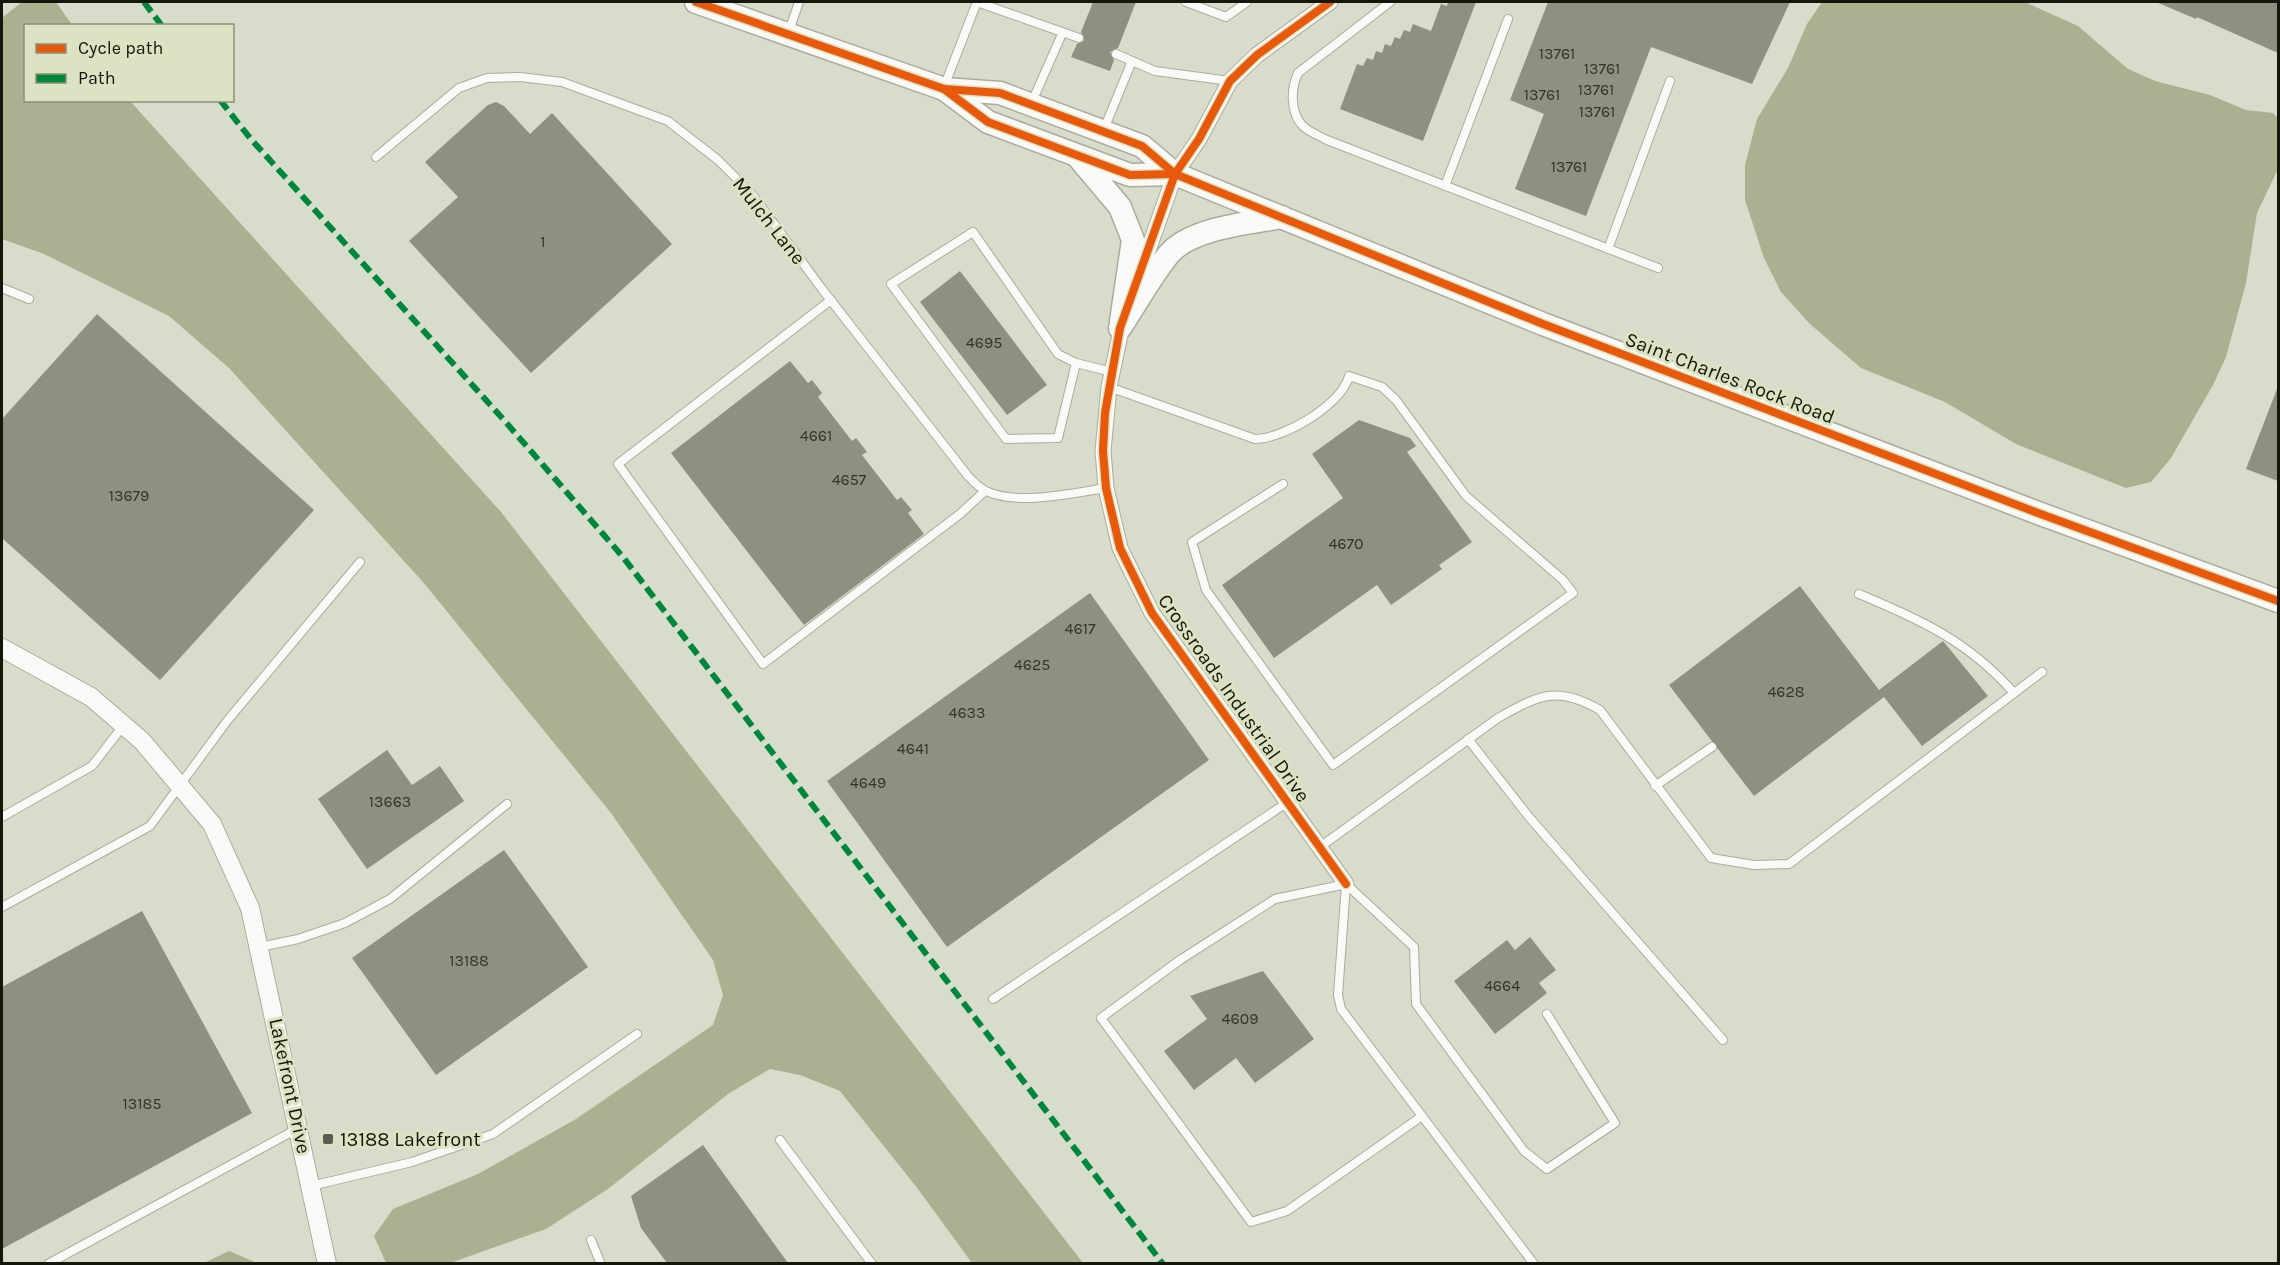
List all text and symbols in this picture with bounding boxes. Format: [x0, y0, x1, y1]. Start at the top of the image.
legend [24, 24, 234, 102]
text: Cycle path [78, 37, 163, 59]
house number: 13761 [1539, 44, 1575, 63]
house number: 13761 [1584, 59, 1620, 78]
text: Path [78, 67, 116, 89]
house number: 13761 [1578, 80, 1614, 99]
house number: 13761 [1524, 85, 1560, 104]
house number: 13761 [1579, 102, 1615, 121]
house number: 13761 [1551, 157, 1587, 176]
street label: Mulch Lane [728, 173, 810, 269]
house number: 1 [540, 232, 546, 251]
street label: Saint Charles Rock Road [1622, 327, 1838, 429]
house number: 4695 [966, 333, 1002, 352]
house number: 4661 [800, 426, 832, 445]
house number: 4657 [832, 470, 867, 489]
house number: 13679 [109, 486, 149, 505]
house number: 4670 [1328, 534, 1364, 553]
street label: Crossroads Industrial Drive [1153, 590, 1315, 806]
house number: 4617 [1065, 619, 1096, 638]
house number: 4625 [1014, 655, 1050, 674]
house number: 4628 [1767, 682, 1805, 701]
house number: 4633 [949, 703, 986, 722]
house number: 4641 [897, 739, 929, 758]
house number: 4649 [850, 773, 886, 792]
house number: 13663 [369, 792, 411, 811]
house number: 13188 [449, 951, 489, 970]
house number: 4664 [1484, 976, 1520, 995]
house number: 4609 [1222, 1009, 1258, 1028]
street label: Lakefront Drive [264, 1016, 316, 1156]
house number: 13185 [123, 1094, 161, 1113]
place label: 13188 Lakefront [340, 1128, 481, 1151]
marker: 13188 Lakefront [321, 1132, 335, 1146]

